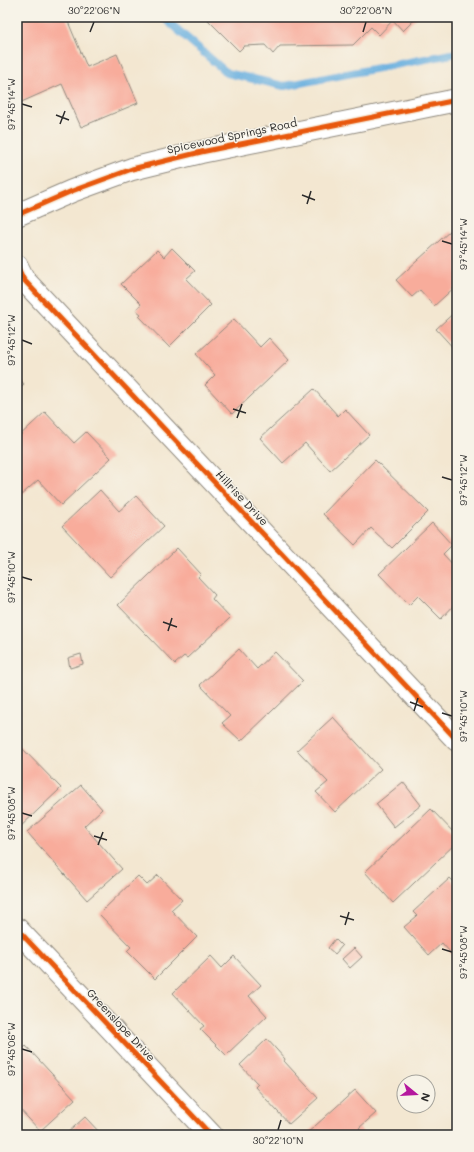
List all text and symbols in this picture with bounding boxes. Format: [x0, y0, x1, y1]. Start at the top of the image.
text: 30°22'06"N [68, 3, 120, 17]
text: 30°22'08"N [340, 3, 392, 17]
text: 97°45'14"W [4, 78, 18, 130]
street label: Spicewood Springs Road [166, 114, 298, 157]
text: 97°45'14"W [456, 218, 470, 270]
text: 97°45'12"W [4, 314, 18, 366]
text: 97°45'12"W [456, 454, 470, 506]
street label: Hillrise Drive [213, 467, 272, 529]
text: 97°45'10"W [4, 551, 18, 603]
text: 97°45'10"W [456, 690, 470, 742]
text: 97°45'08"W [4, 786, 18, 840]
text: 97°45'08"W [456, 925, 470, 979]
street label: Greenslope Drive [84, 985, 159, 1064]
text: 97°45'06"W [4, 1022, 18, 1076]
north arrow [396, 1074, 436, 1114]
text: N [418, 1091, 434, 1104]
text: 30°22'10"N [253, 1133, 303, 1147]

